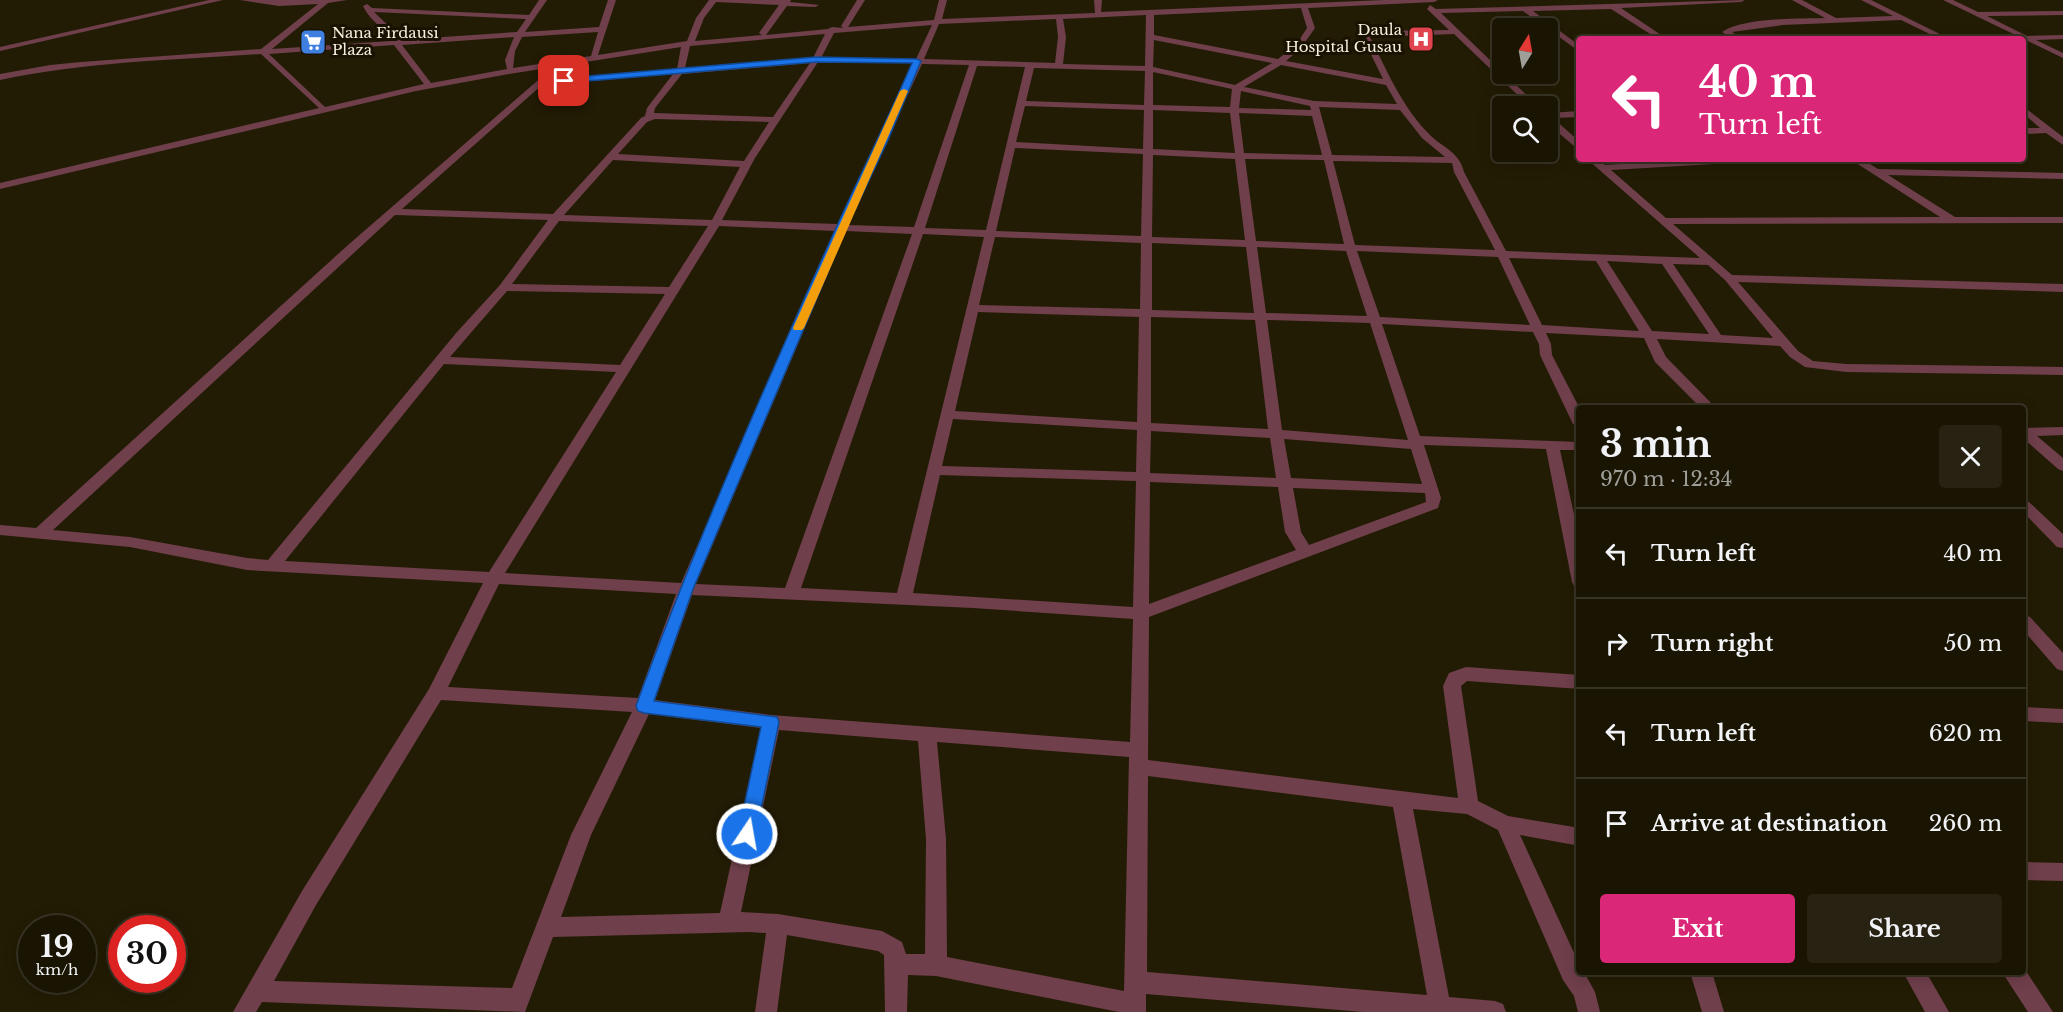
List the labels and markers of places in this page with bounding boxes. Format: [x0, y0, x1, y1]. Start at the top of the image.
place label: Daula Hospital Gusau [1285, 20, 1403, 56]
place label: Nana Firdausi Plaza [332, 23, 439, 59]
hospital icon: Daula Hospital Gusau [1406, 24, 1436, 54]
supermarket icon: Nana Firdausi Plaza [298, 27, 328, 57]
pin [538, 55, 589, 106]

